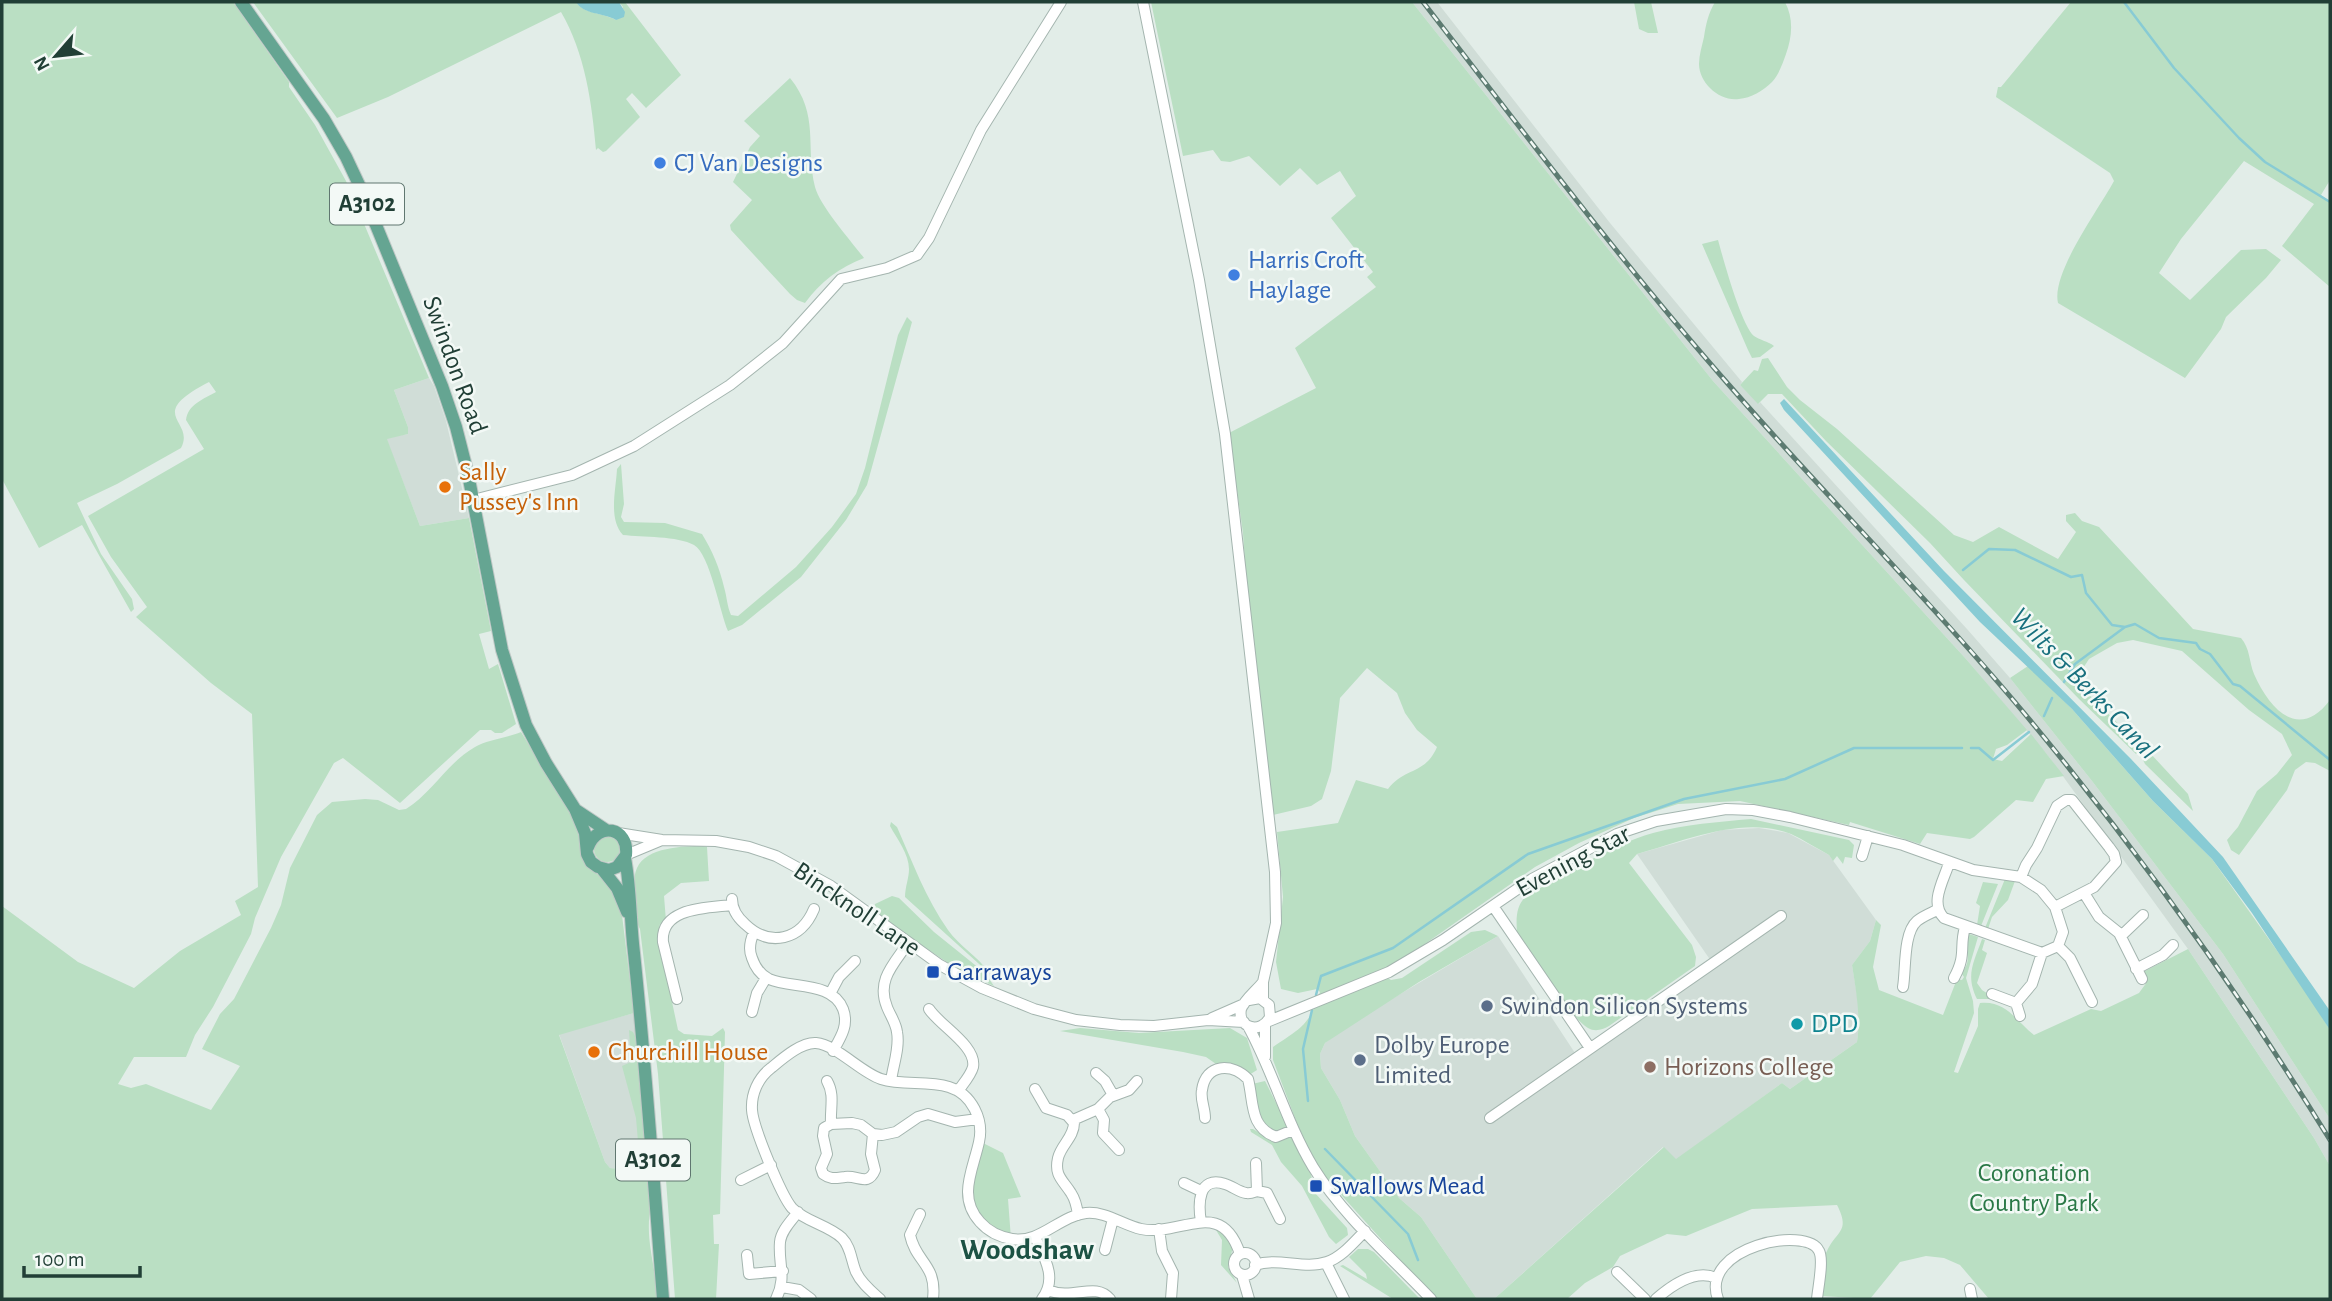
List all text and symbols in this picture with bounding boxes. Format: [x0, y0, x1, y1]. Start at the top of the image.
north arrow [21, 21, 91, 91]
text: N [31, 53, 54, 74]
place label: CJ Van Designs [674, 150, 823, 176]
marker: CJ Van Designs [652, 155, 668, 171]
road number: A3102 [330, 184, 404, 224]
place label: Harris Croft Haylage [1248, 247, 1364, 303]
marker: Harris Croft Haylage [1226, 267, 1242, 283]
street label: Swindon Road [418, 293, 492, 437]
place label: Sally Pussey's Inn [459, 459, 579, 515]
marker: Sally Pussey's Inn [437, 479, 453, 495]
water label: Wilts & Berks Canal [2005, 603, 2163, 765]
street label: Evening Star [1512, 820, 1635, 902]
street label: Bincknoll Lane [789, 857, 925, 961]
place label: Garraways [947, 959, 1052, 985]
marker: Garraways [925, 964, 941, 980]
place label: Swindon Silicon Systems [1501, 993, 1748, 1019]
marker: Swindon Silicon Systems [1479, 998, 1495, 1014]
place label: DPD [1811, 1011, 1858, 1037]
marker: DPD [1789, 1016, 1805, 1032]
place label: Dolby Europe Limited [1374, 1032, 1510, 1088]
place label: Churchill House [608, 1039, 768, 1065]
marker: Churchill House [586, 1044, 602, 1060]
marker: Dolby Europe Limited [1352, 1052, 1368, 1068]
place label: Horizons College [1664, 1054, 1834, 1080]
marker: Horizons College [1642, 1059, 1658, 1075]
road number: A3102 [616, 1140, 690, 1180]
park label: Coronation Country Park [1969, 1160, 2099, 1216]
place label: Swallows Mead [1330, 1173, 1485, 1199]
marker: Swallows Mead [1308, 1178, 1324, 1194]
scale bar [24, 1234, 140, 1278]
district label: Woodshaw [960, 1235, 1094, 1265]
text: 100 m [35, 1249, 85, 1270]

